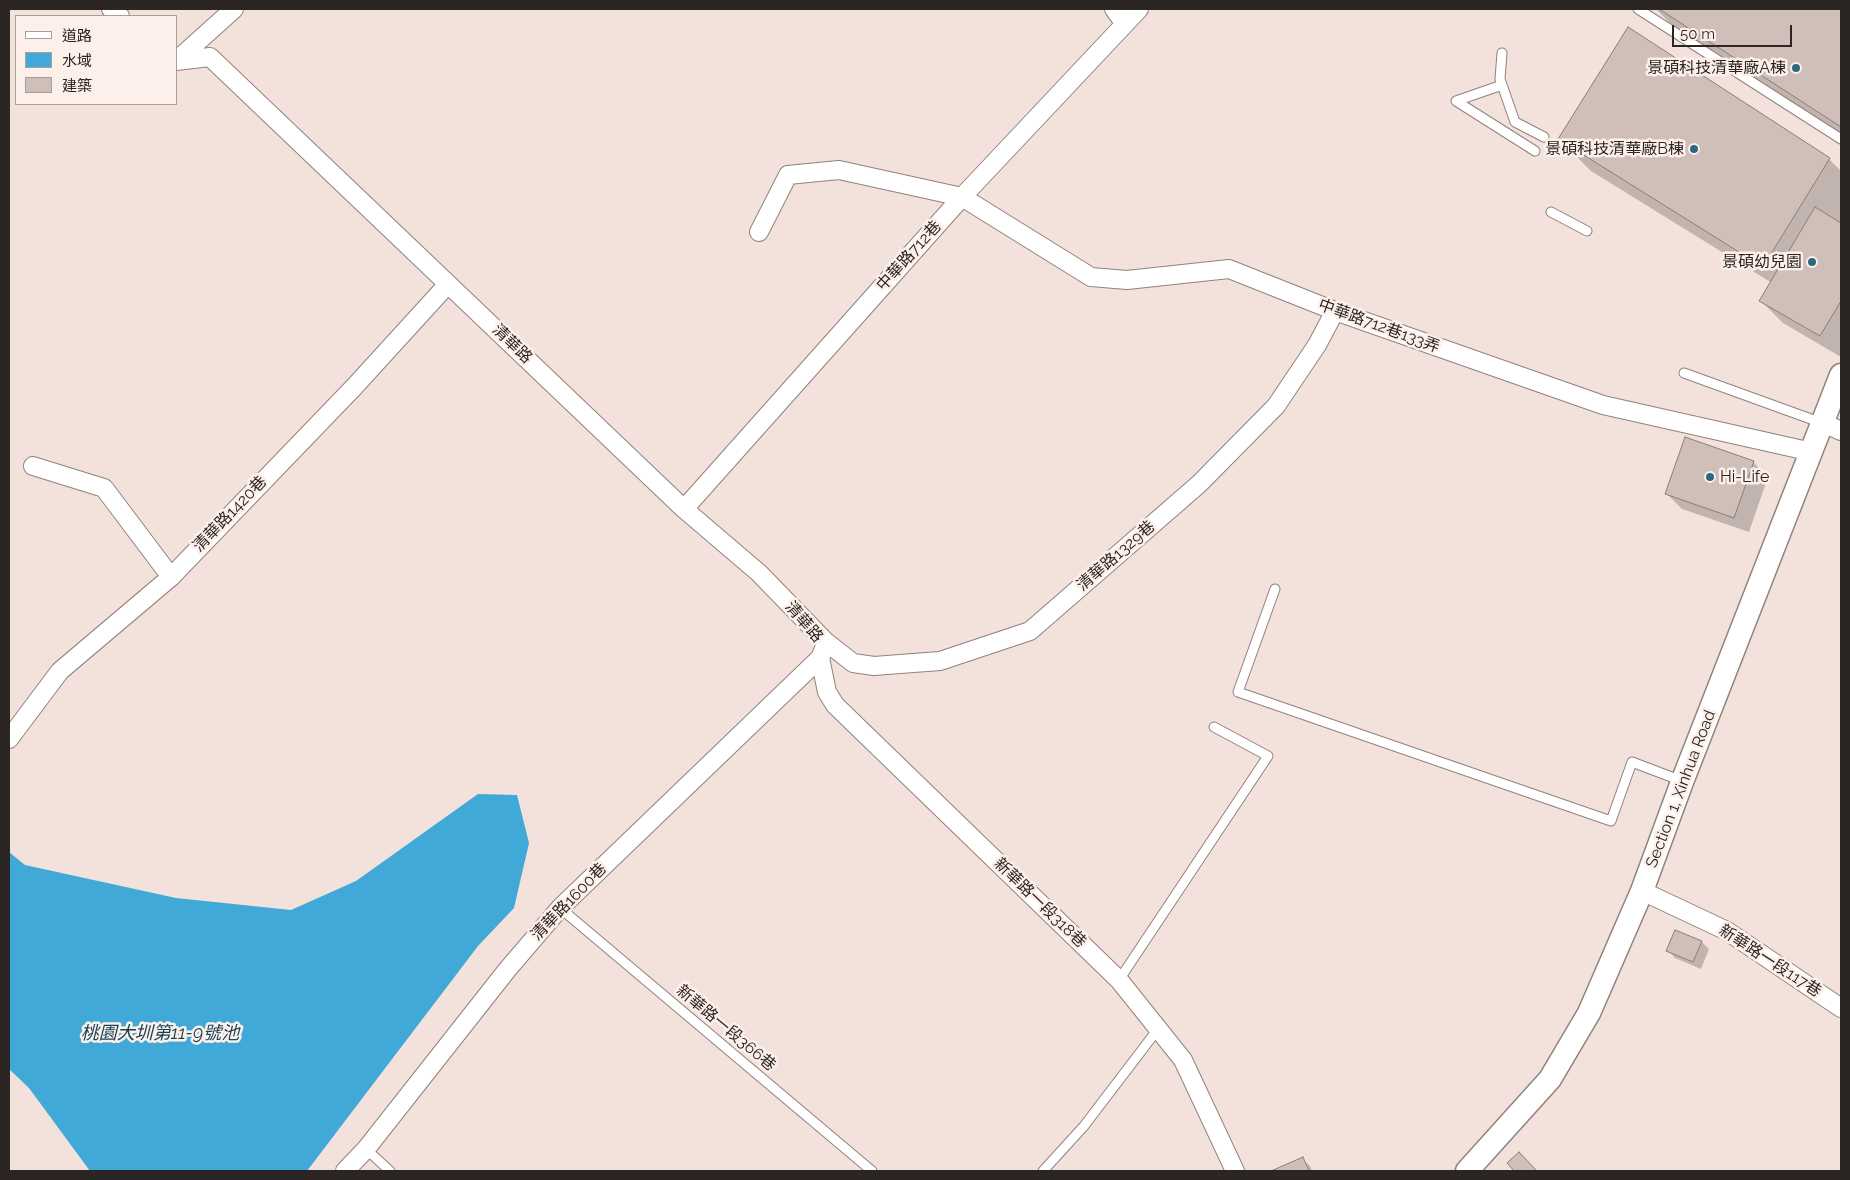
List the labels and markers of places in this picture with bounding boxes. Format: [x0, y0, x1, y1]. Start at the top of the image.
place label: 景碩科技清華廠A棟 [1647, 58, 1786, 78]
marker: 景碩科技清華廠A棟 [1790, 62, 1802, 74]
place label: 景碩科技清華廠B棟 [1545, 139, 1684, 159]
marker: 景碩科技清華廠B棟 [1688, 143, 1700, 155]
place label: 景碩幼兒園 [1722, 252, 1802, 272]
marker: 景碩幼兒園 [1806, 256, 1818, 268]
place label: Hi-Life [1720, 467, 1769, 487]
marker: Hi-Life [1704, 471, 1716, 483]

